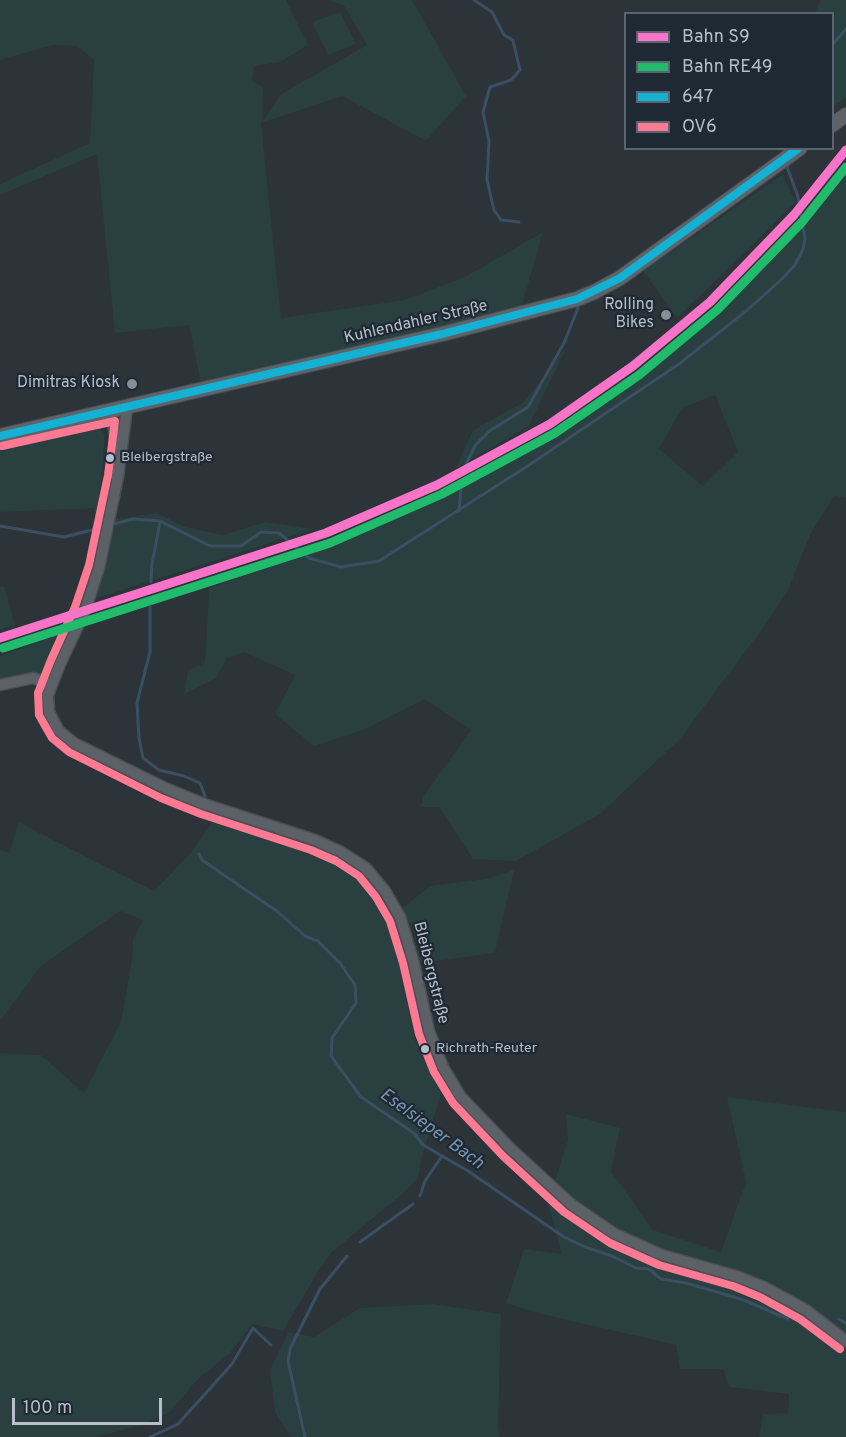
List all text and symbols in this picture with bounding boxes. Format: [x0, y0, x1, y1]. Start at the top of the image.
legend [624, 12, 834, 150]
text: Bahn S9 [682, 26, 750, 49]
text: Bahn RE49 [682, 56, 773, 79]
text: 647 [682, 86, 713, 109]
text: OV6 [682, 116, 717, 139]
place label: Rolling Bikes [604, 296, 654, 334]
street label: Kuhlendahler Straße [342, 297, 490, 349]
marker: Rolling Bikes [659, 308, 673, 322]
place label: Dimitras Kiosk [17, 374, 120, 394]
marker: Dimitras Kiosk [125, 377, 139, 391]
place label: Bleibergstraße [121, 450, 213, 466]
marker: Bleibergstraße [104, 452, 116, 464]
street label: Bleibergstraße [408, 920, 452, 1026]
place label: Richrath-Reuter [436, 1041, 537, 1057]
marker: Richrath-Reuter [419, 1043, 431, 1055]
water label: Eselsieper Bach [375, 1085, 487, 1175]
scale bar [15, 1386, 165, 1424]
text: 100 m [23, 1397, 72, 1420]

